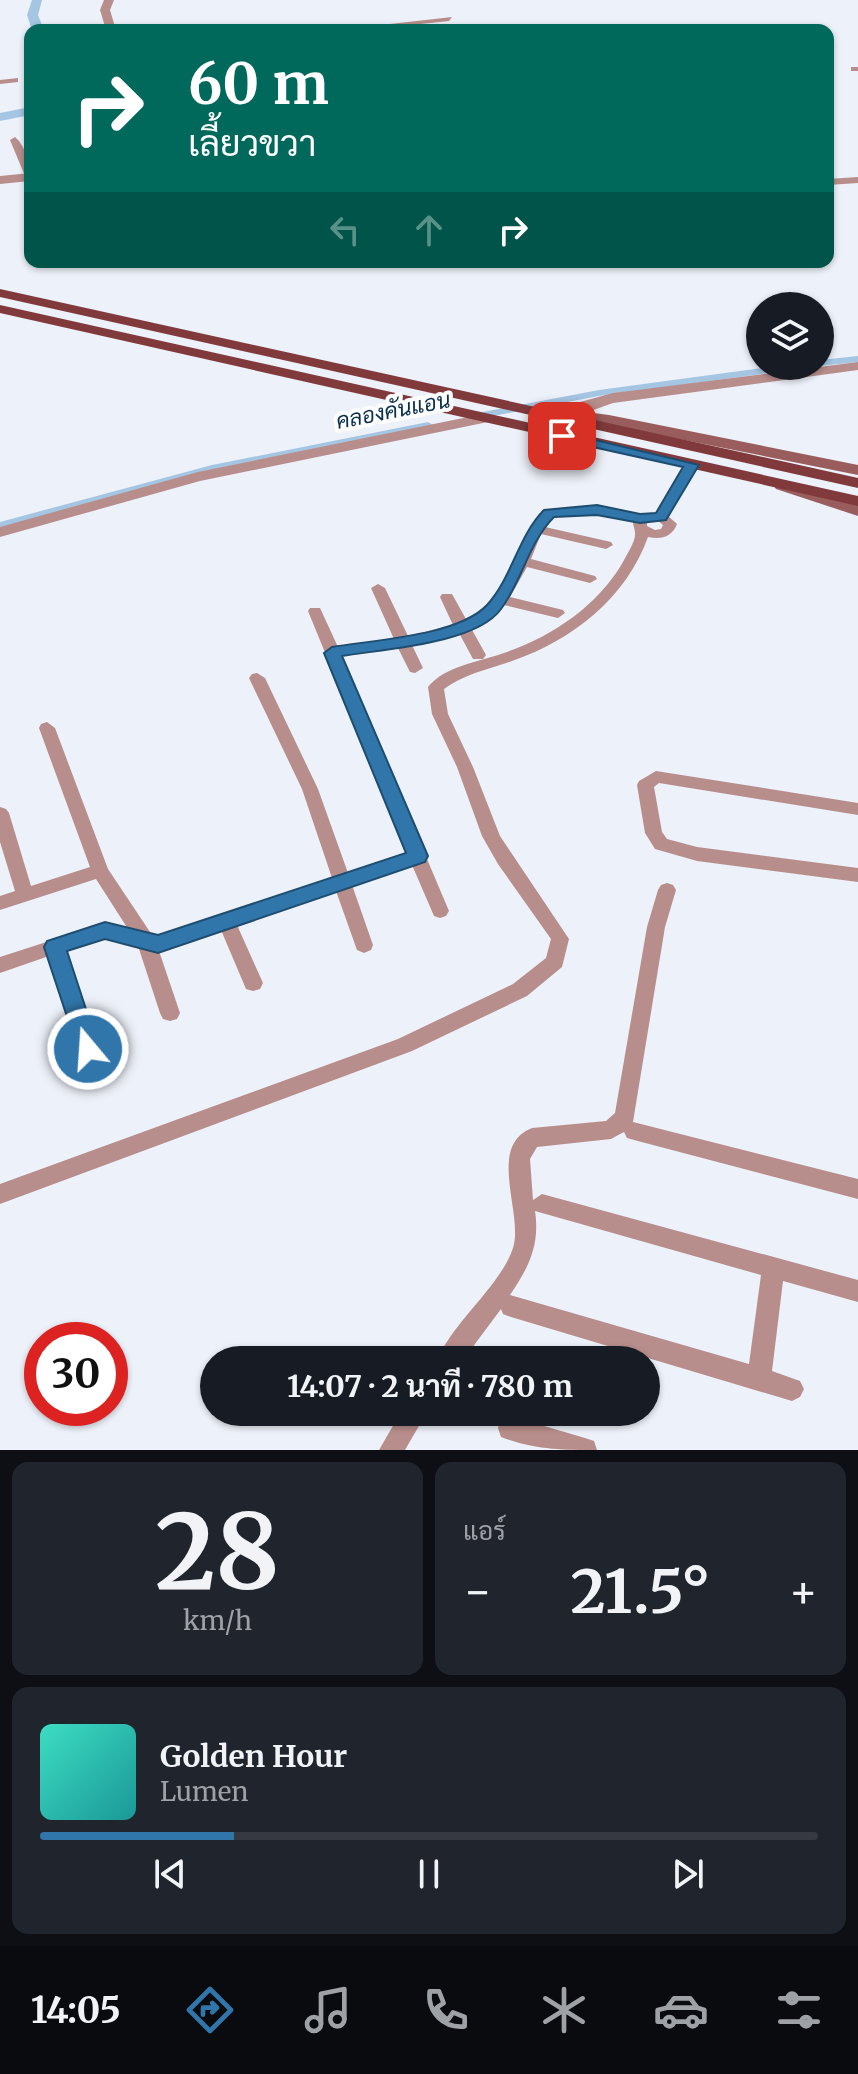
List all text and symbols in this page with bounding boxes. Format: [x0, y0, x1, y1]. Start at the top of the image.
text: 60 m [188, 49, 329, 119]
icon: right [56, 56, 160, 160]
text: เลี้ยวขวา [188, 121, 316, 166]
icon: left [323, 208, 367, 252]
icon: ahead [407, 208, 451, 252]
icon: right [491, 208, 535, 252]
map controls [746, 292, 834, 380]
button: layers [746, 292, 834, 380]
water label: คลองคันแอน [333, 385, 453, 435]
pin [528, 402, 596, 470]
icon: arrive [540, 414, 584, 458]
position arrow [46, 1007, 130, 1091]
speed limit sign: 30 [24, 1322, 128, 1426]
text: 14:07 · 2 นาที · 780 m [287, 1367, 573, 1405]
text: 28 [155, 1487, 280, 1617]
text: แอร์ [463, 1514, 506, 1547]
text: 21.5° [571, 1554, 710, 1629]
text: − [463, 1564, 492, 1619]
text: + [789, 1564, 818, 1619]
text: km/h [183, 1604, 252, 1637]
text: Golden Hour [160, 1737, 347, 1775]
text: Lumen [160, 1775, 249, 1808]
icon: previous [148, 1852, 192, 1896]
icon: pause [407, 1852, 451, 1896]
icon: next [666, 1852, 710, 1896]
icon: directions [182, 1982, 238, 2038]
icon: music [300, 1982, 356, 2038]
icon: phone [418, 1982, 474, 2038]
icon: climate [536, 1982, 592, 2038]
icon: car [653, 1982, 709, 2038]
icon: filters [771, 1982, 827, 2038]
text: 14:05 [31, 1988, 121, 2033]

